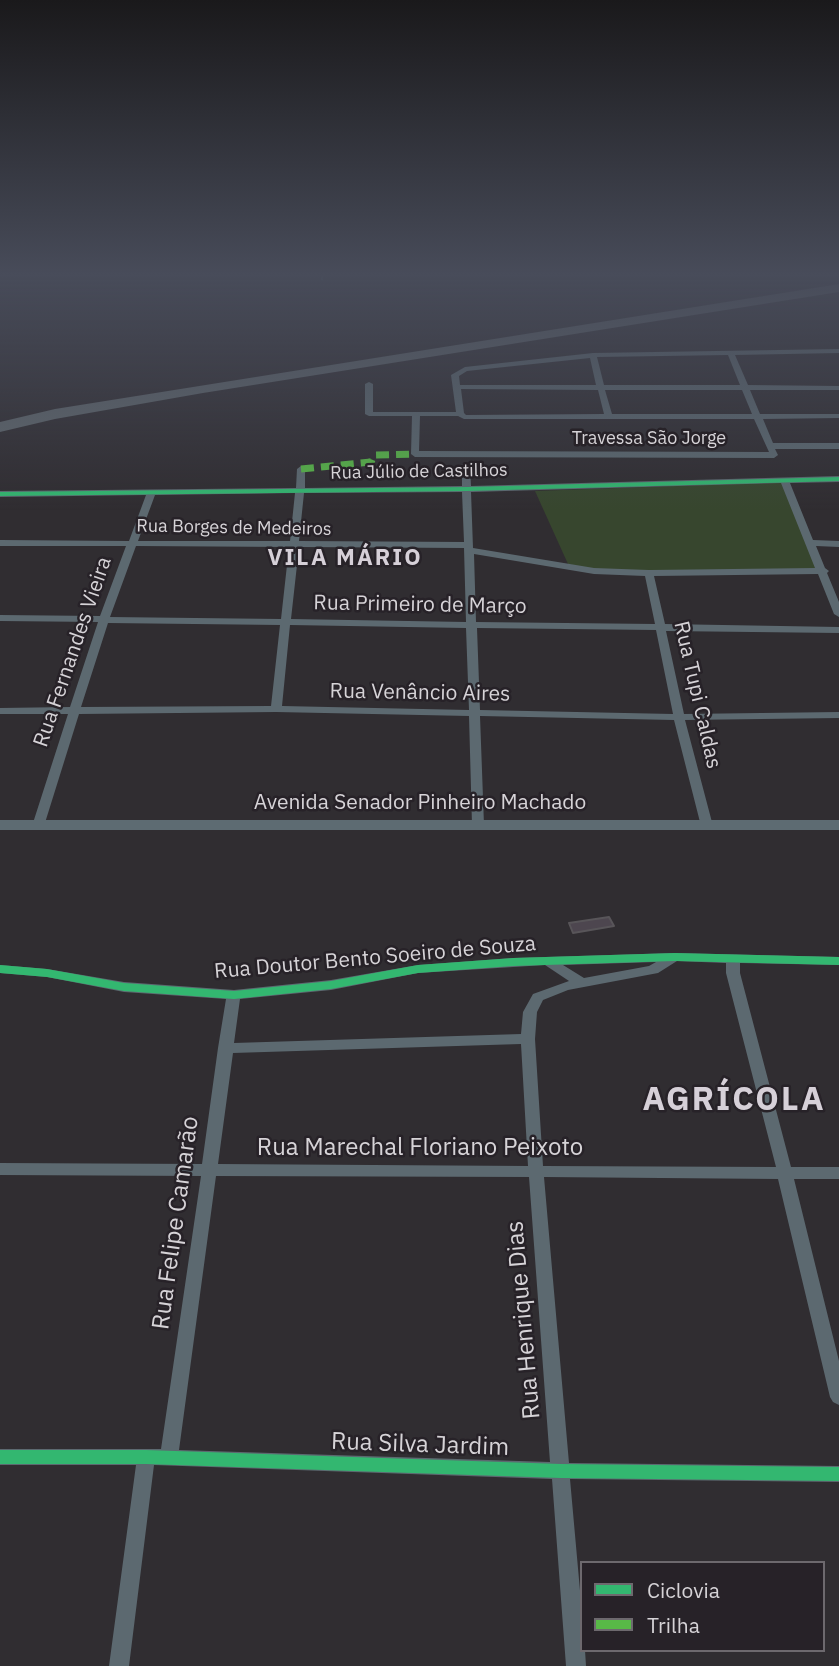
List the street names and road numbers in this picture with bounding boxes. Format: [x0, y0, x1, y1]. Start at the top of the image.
street label: Travessa São Jorge [572, 428, 726, 450]
street label: Rua Júlio de Castilhos [330, 460, 508, 484]
street label: Rua Borges de Medeiros [136, 515, 332, 541]
street label: Rua Fernandes Vieira [29, 554, 117, 750]
street label: Rua Primeiro de Março [313, 591, 527, 619]
street label: Rua Tupi Caldas [668, 619, 726, 771]
street label: Rua Venâncio Aires [329, 679, 511, 707]
street label: Avenida Senador Pinheiro Machado [254, 790, 586, 816]
street label: Rua Doutor Bento Soeiro de Souza [213, 931, 537, 985]
street label: Rua Felipe Camarão [147, 1114, 205, 1332]
street label: Rua Marechal Floriano Peixoto [257, 1134, 583, 1162]
street label: Rua Henrique Dias [501, 1220, 547, 1420]
street label: Rua Silva Jardim [330, 1427, 510, 1463]

